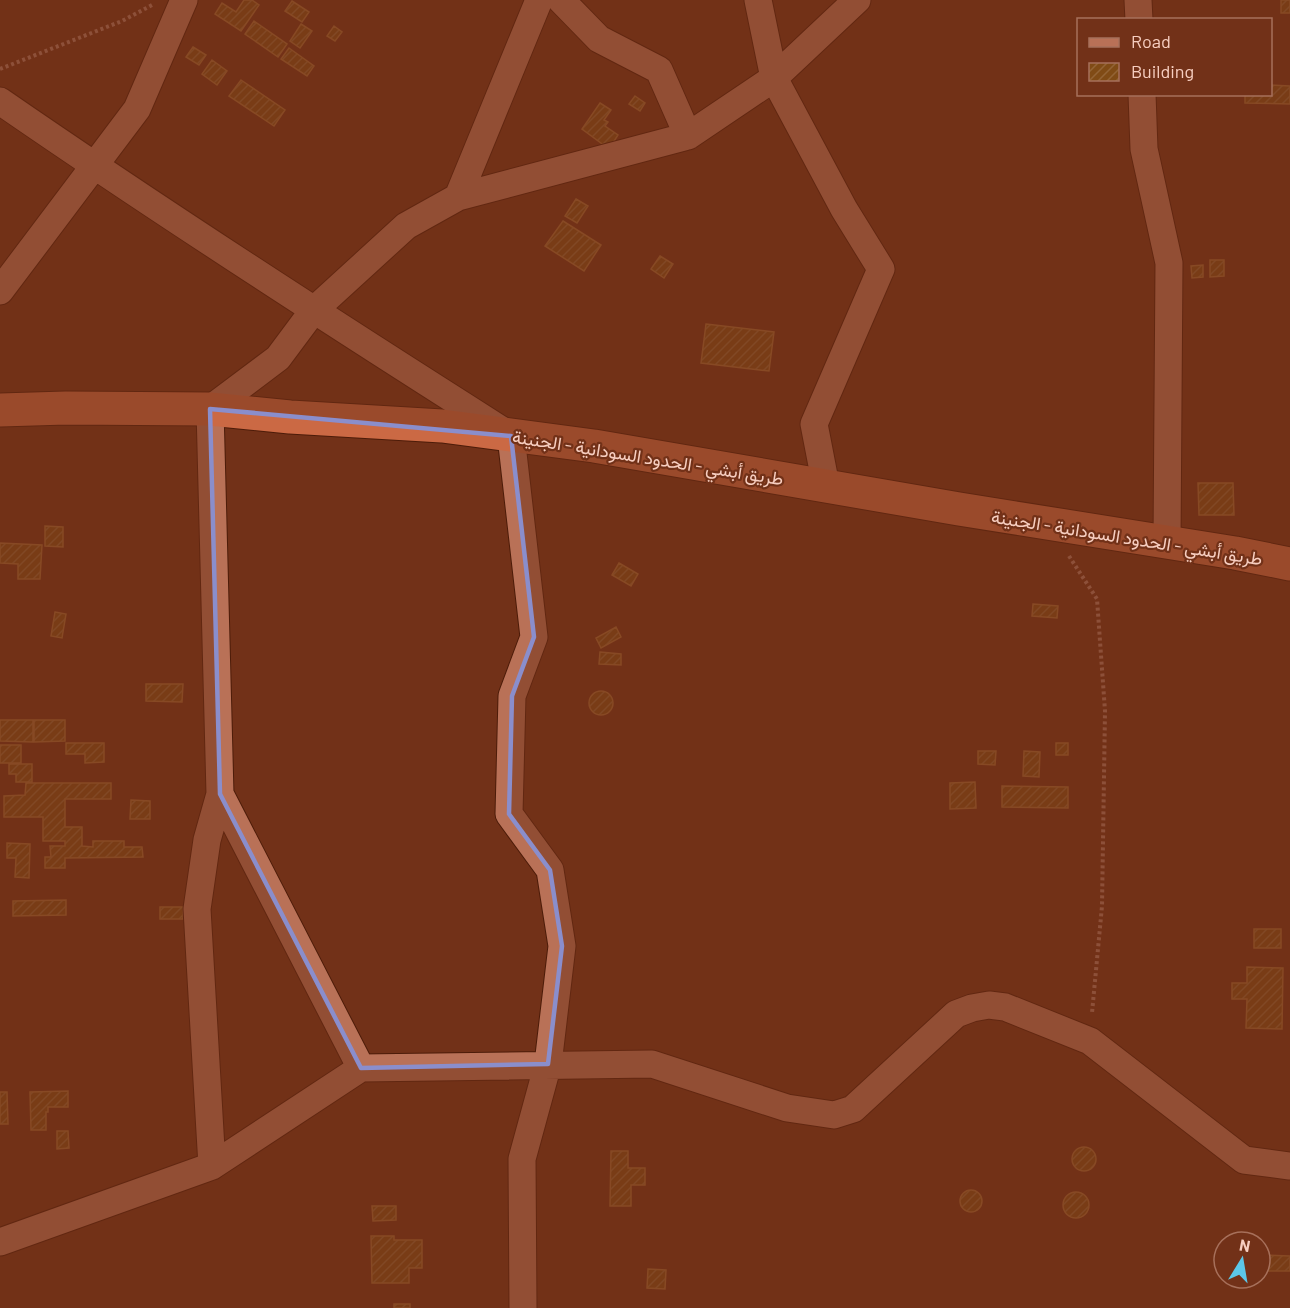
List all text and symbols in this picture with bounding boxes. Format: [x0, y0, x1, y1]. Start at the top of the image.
legend [1077, 18, 1272, 96]
text: Road [1131, 30, 1171, 52]
text: Building [1131, 60, 1194, 82]
street label: طريق أبشي - الحدود السودانية - الجنينة [510, 425, 785, 494]
street label: طريق أبشي - الحدود السودانية - الجنينة [989, 505, 1264, 574]
north arrow [1212, 1230, 1272, 1290]
text: N [1238, 1234, 1252, 1255]

